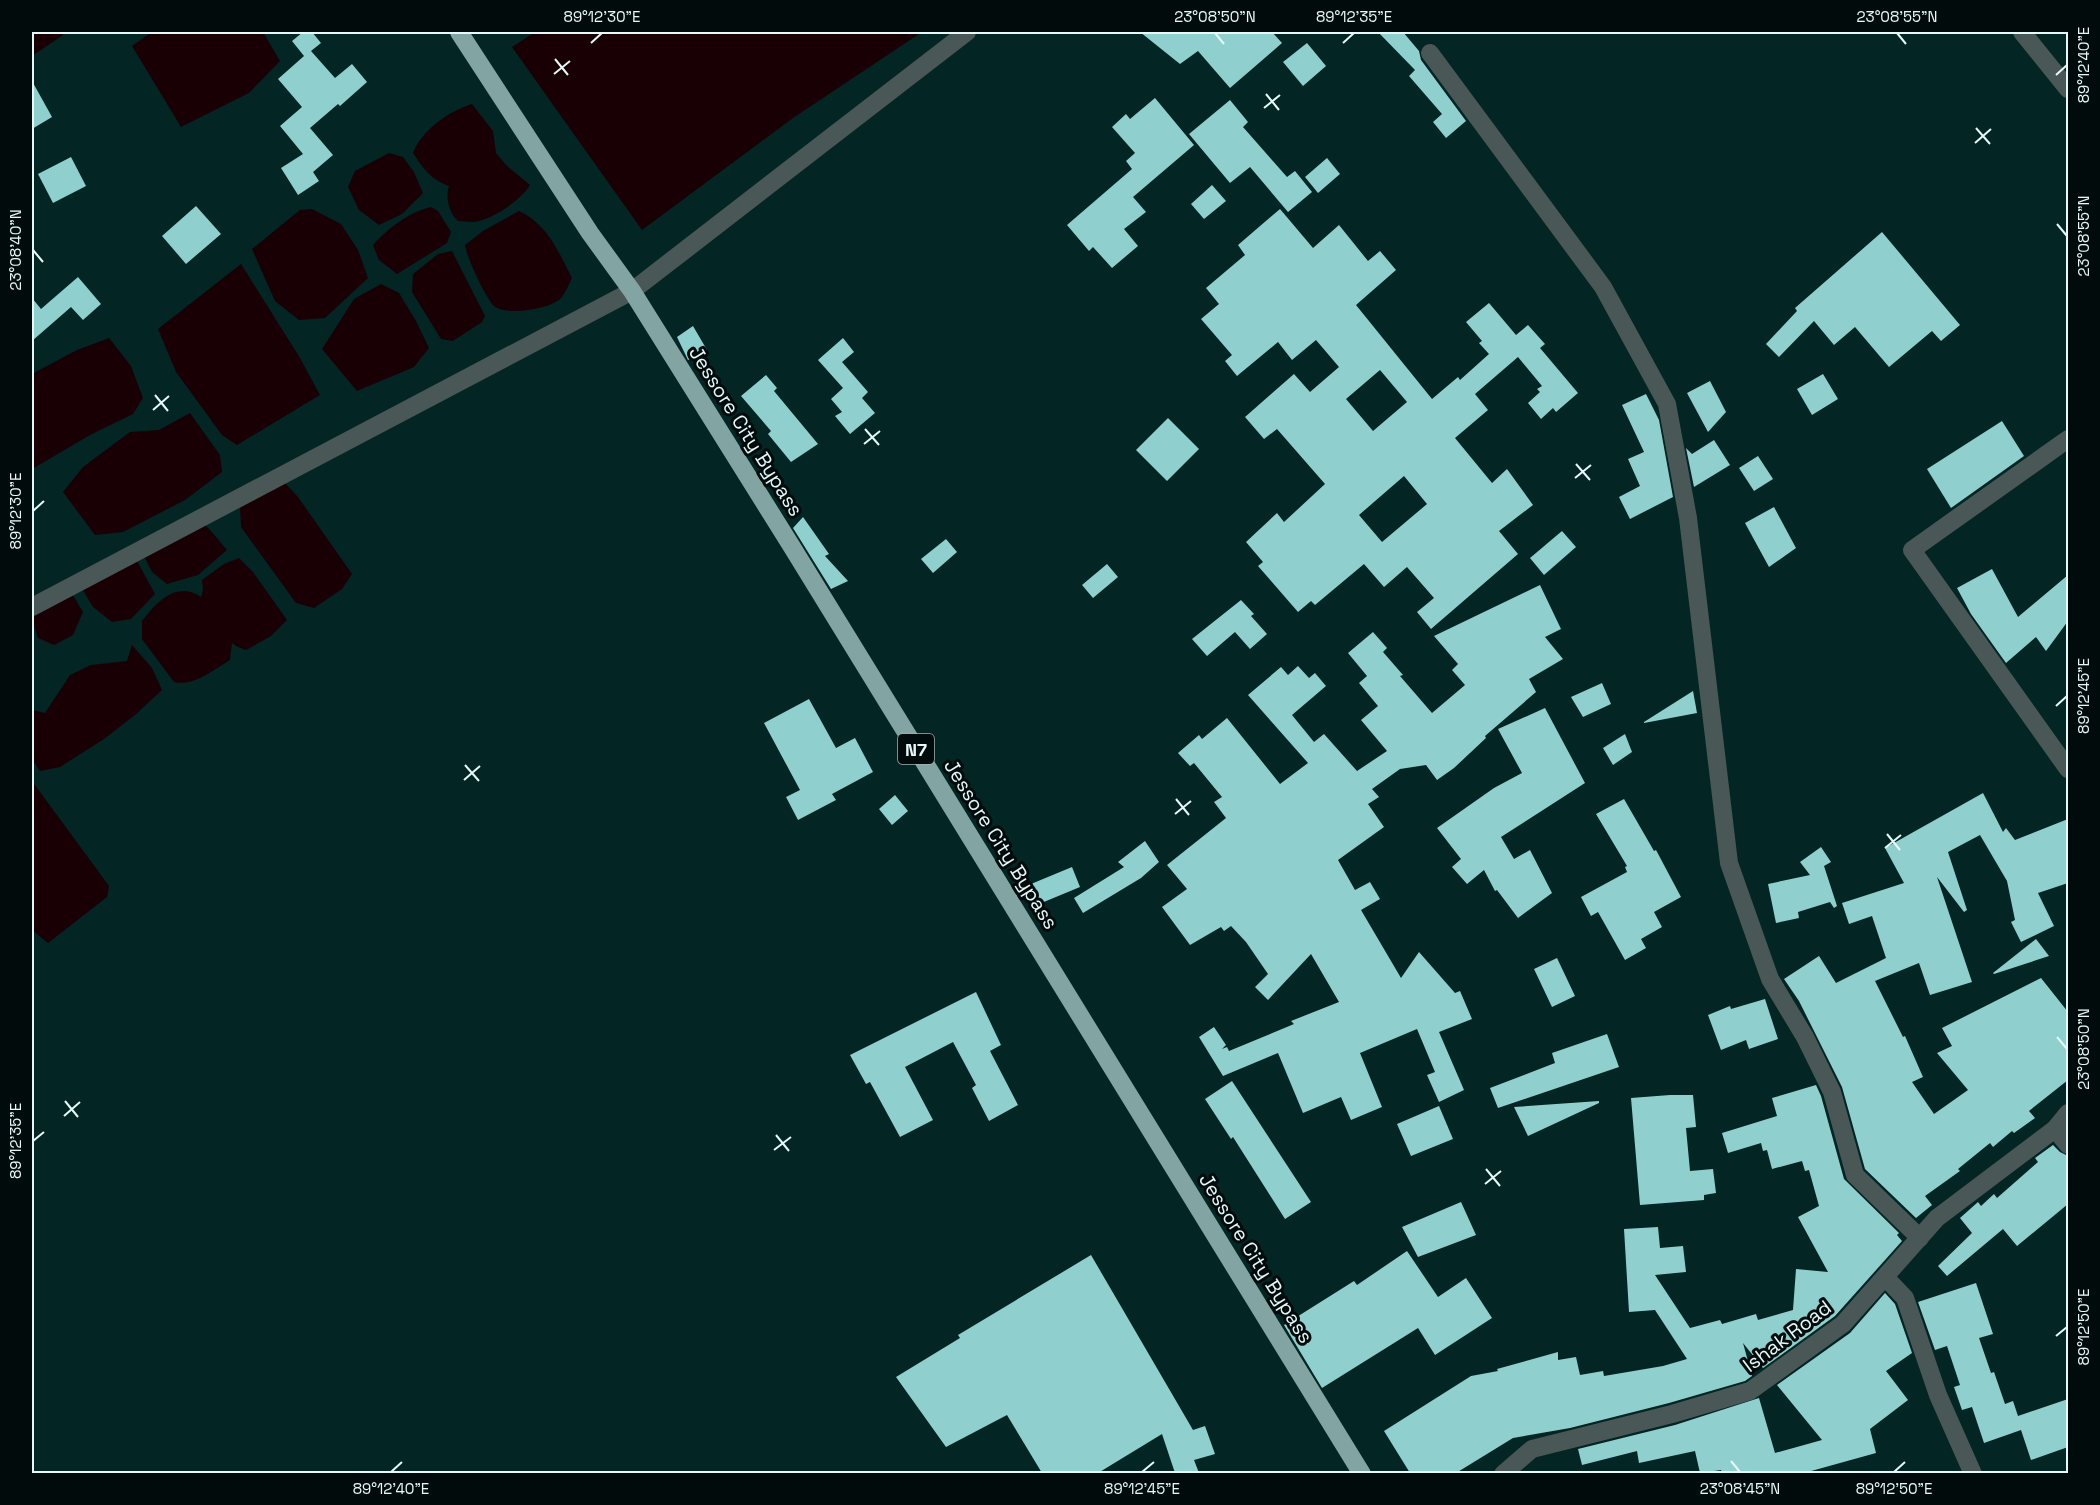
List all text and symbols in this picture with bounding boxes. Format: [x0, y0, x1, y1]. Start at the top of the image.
text: 89°12'30"E [564, 7, 640, 26]
text: 23°08'50"N [1174, 7, 1256, 26]
text: 89°12'35"E [1316, 7, 1392, 26]
text: 23°08'55"N [1857, 7, 1937, 26]
text: 89°12'40"E [2074, 27, 2093, 103]
text: 23°08'55"N [2074, 196, 2093, 276]
text: 23°08'40"N [6, 209, 25, 291]
street label: Jessore City Bypass [683, 341, 809, 521]
text: 89°12'30"E [6, 473, 25, 549]
text: 89°12'45"E [2074, 658, 2093, 734]
road number: N7 [898, 734, 934, 764]
street label: Jessore City Bypass [938, 754, 1064, 934]
text: 23°08'50"N [2074, 1008, 2093, 1090]
text: 89°12'35"E [6, 1103, 25, 1179]
street label: Jessore City Bypass [1193, 1168, 1319, 1348]
text: 89°12'50"E [2074, 1289, 2093, 1365]
street label: Ishak Road [1738, 1294, 1836, 1378]
text: 89°12'40"E [353, 1479, 429, 1498]
text: 89°12'45"E [1104, 1479, 1180, 1498]
text: 23°08'45"N [1700, 1479, 1780, 1498]
text: 89°12'50"E [1856, 1479, 1932, 1498]

